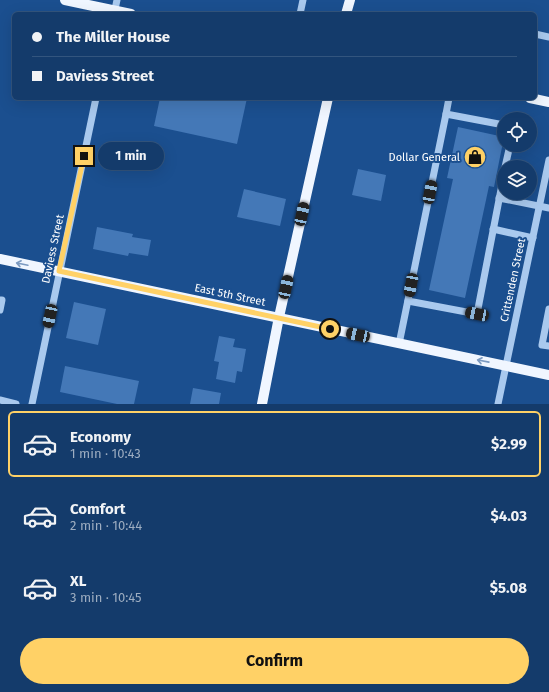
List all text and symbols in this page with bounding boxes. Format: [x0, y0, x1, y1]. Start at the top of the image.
text: The Miller House [56, 28, 170, 46]
text: Daviess Street [56, 67, 154, 85]
map controls [497, 112, 537, 200]
button: locate [497, 112, 537, 152]
callout: 1 min [98, 142, 164, 170]
shop icon: Dollar General [462, 144, 488, 170]
route end [75, 147, 93, 165]
text: 1 min [115, 148, 147, 163]
place label: Dollar General [389, 151, 460, 164]
button: layers [497, 160, 537, 200]
car [422, 179, 438, 205]
car [294, 201, 310, 227]
street label: Daviess Street [39, 213, 67, 285]
street label: Crittenden Street [498, 237, 528, 323]
one-way arrow [15, 259, 28, 267]
car [403, 272, 419, 298]
car [278, 274, 294, 300]
street label: East 5th Street [193, 281, 267, 309]
car [42, 303, 58, 329]
car [464, 306, 490, 322]
route start [321, 320, 339, 338]
car [345, 327, 371, 343]
one-way arrow [477, 357, 490, 365]
icon: car [22, 426, 58, 462]
text: Economy [70, 428, 131, 446]
text: $2.99 [491, 435, 527, 453]
text: 1 min · 10:43 [70, 446, 141, 461]
icon: car [22, 498, 58, 534]
text: Comfort [70, 500, 126, 518]
text: $4.03 [490, 507, 527, 525]
text: 2 min · 10:44 [70, 518, 142, 533]
icon: car [22, 570, 58, 606]
text: XL [70, 572, 86, 590]
text: $5.08 [490, 579, 527, 597]
text: 3 min · 10:45 [70, 590, 142, 605]
button: Confirm [20, 638, 529, 684]

